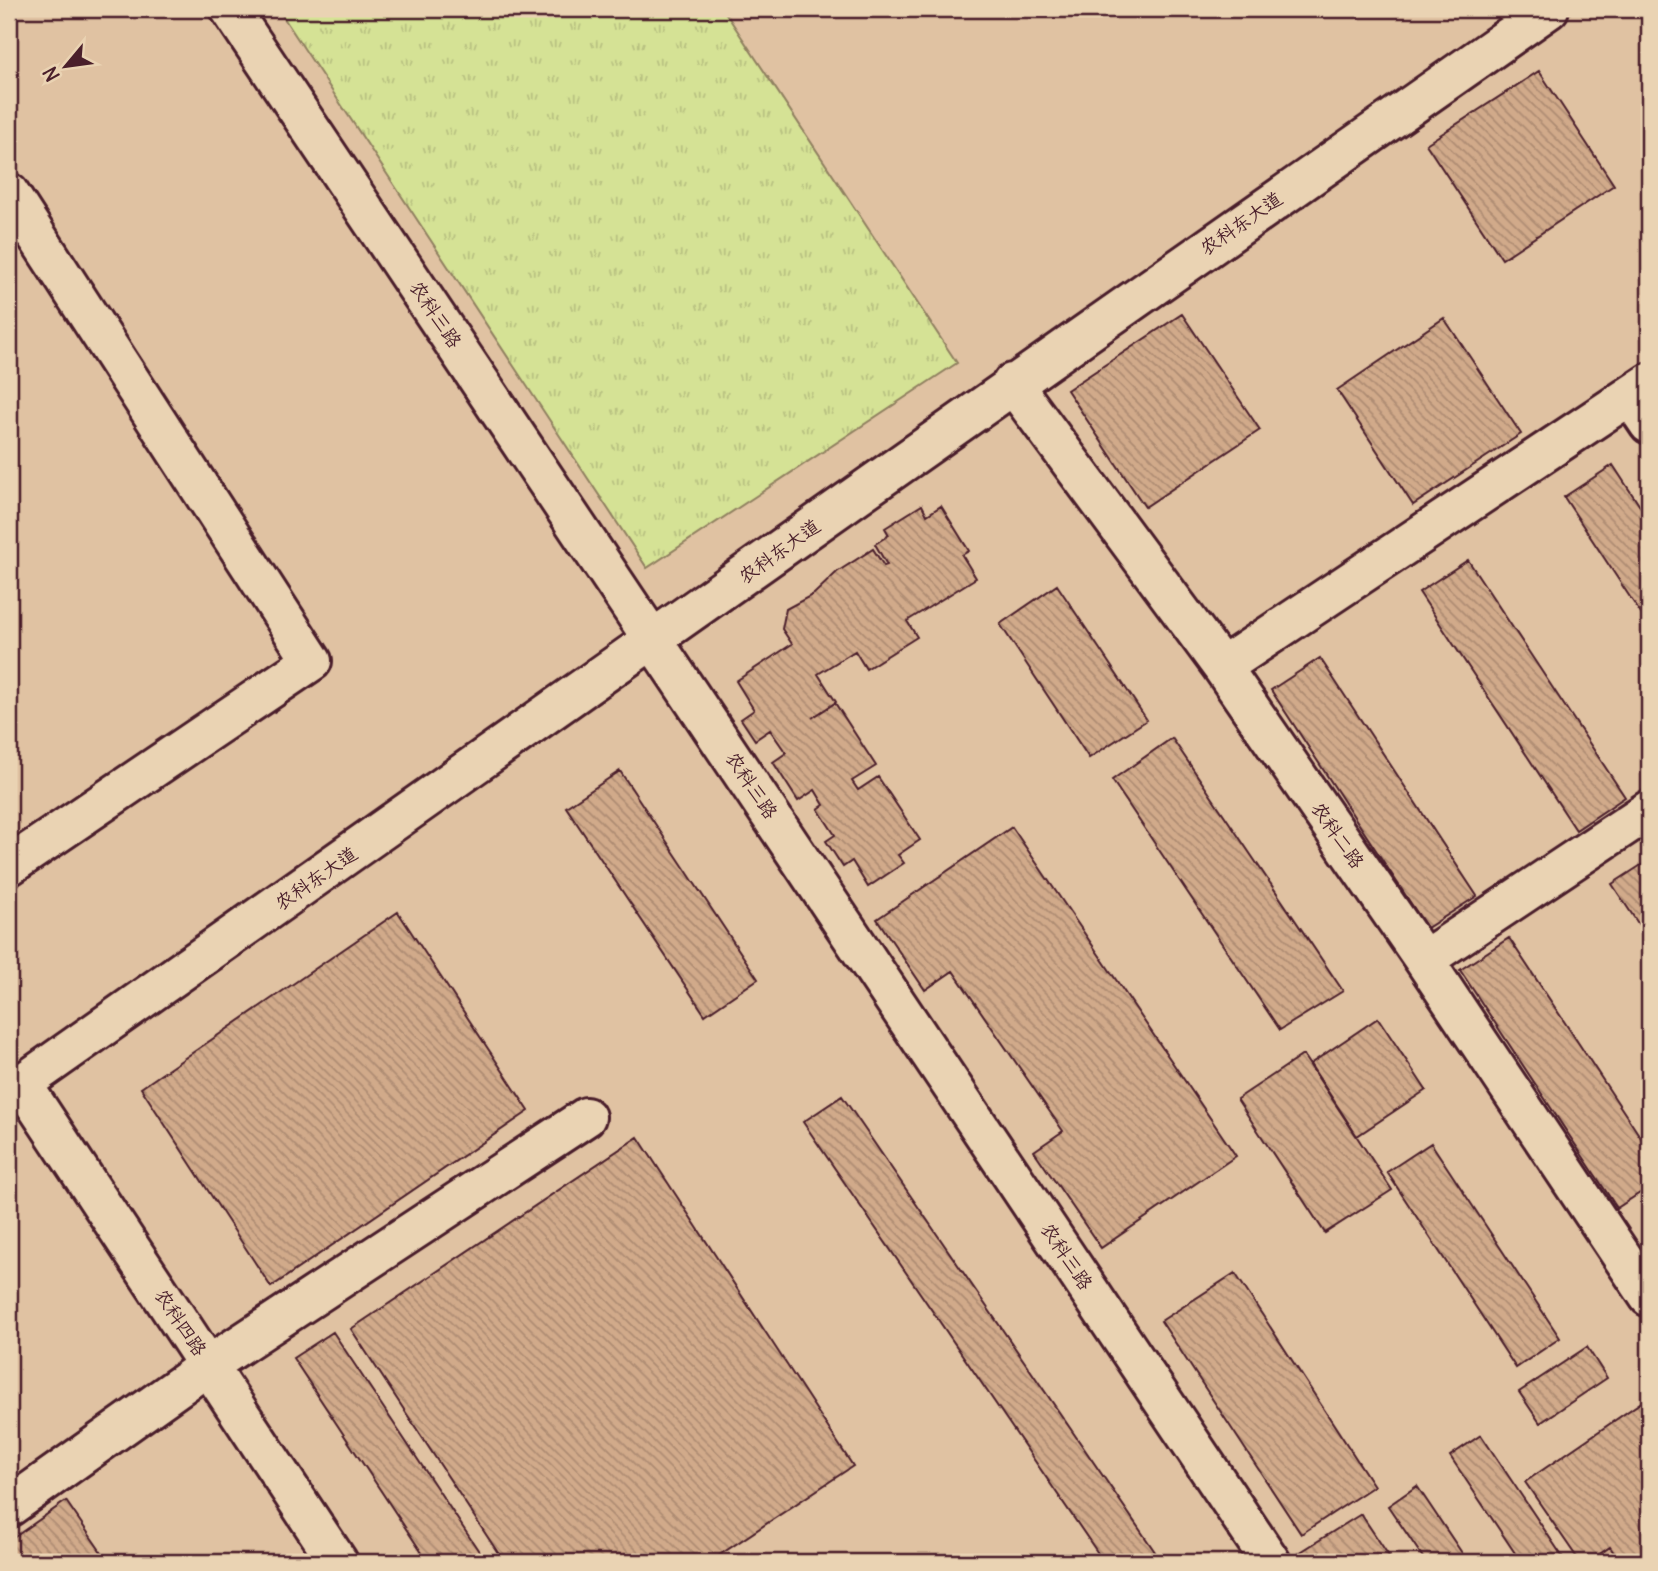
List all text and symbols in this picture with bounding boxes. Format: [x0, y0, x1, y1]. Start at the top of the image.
north arrow [32, 32, 102, 102]
text: N [37, 63, 65, 86]
street label: 农科东大道 [1195, 186, 1287, 260]
street label: 农科三路 [405, 276, 467, 352]
street label: 农科东大道 [734, 513, 824, 589]
street label: 农科三路 [721, 747, 783, 823]
street label: 农科二路 [1306, 797, 1370, 873]
street label: 农科东大道 [270, 841, 362, 915]
street label: 农科三路 [1036, 1218, 1098, 1294]
street label: 农科四路 [150, 1284, 212, 1360]

